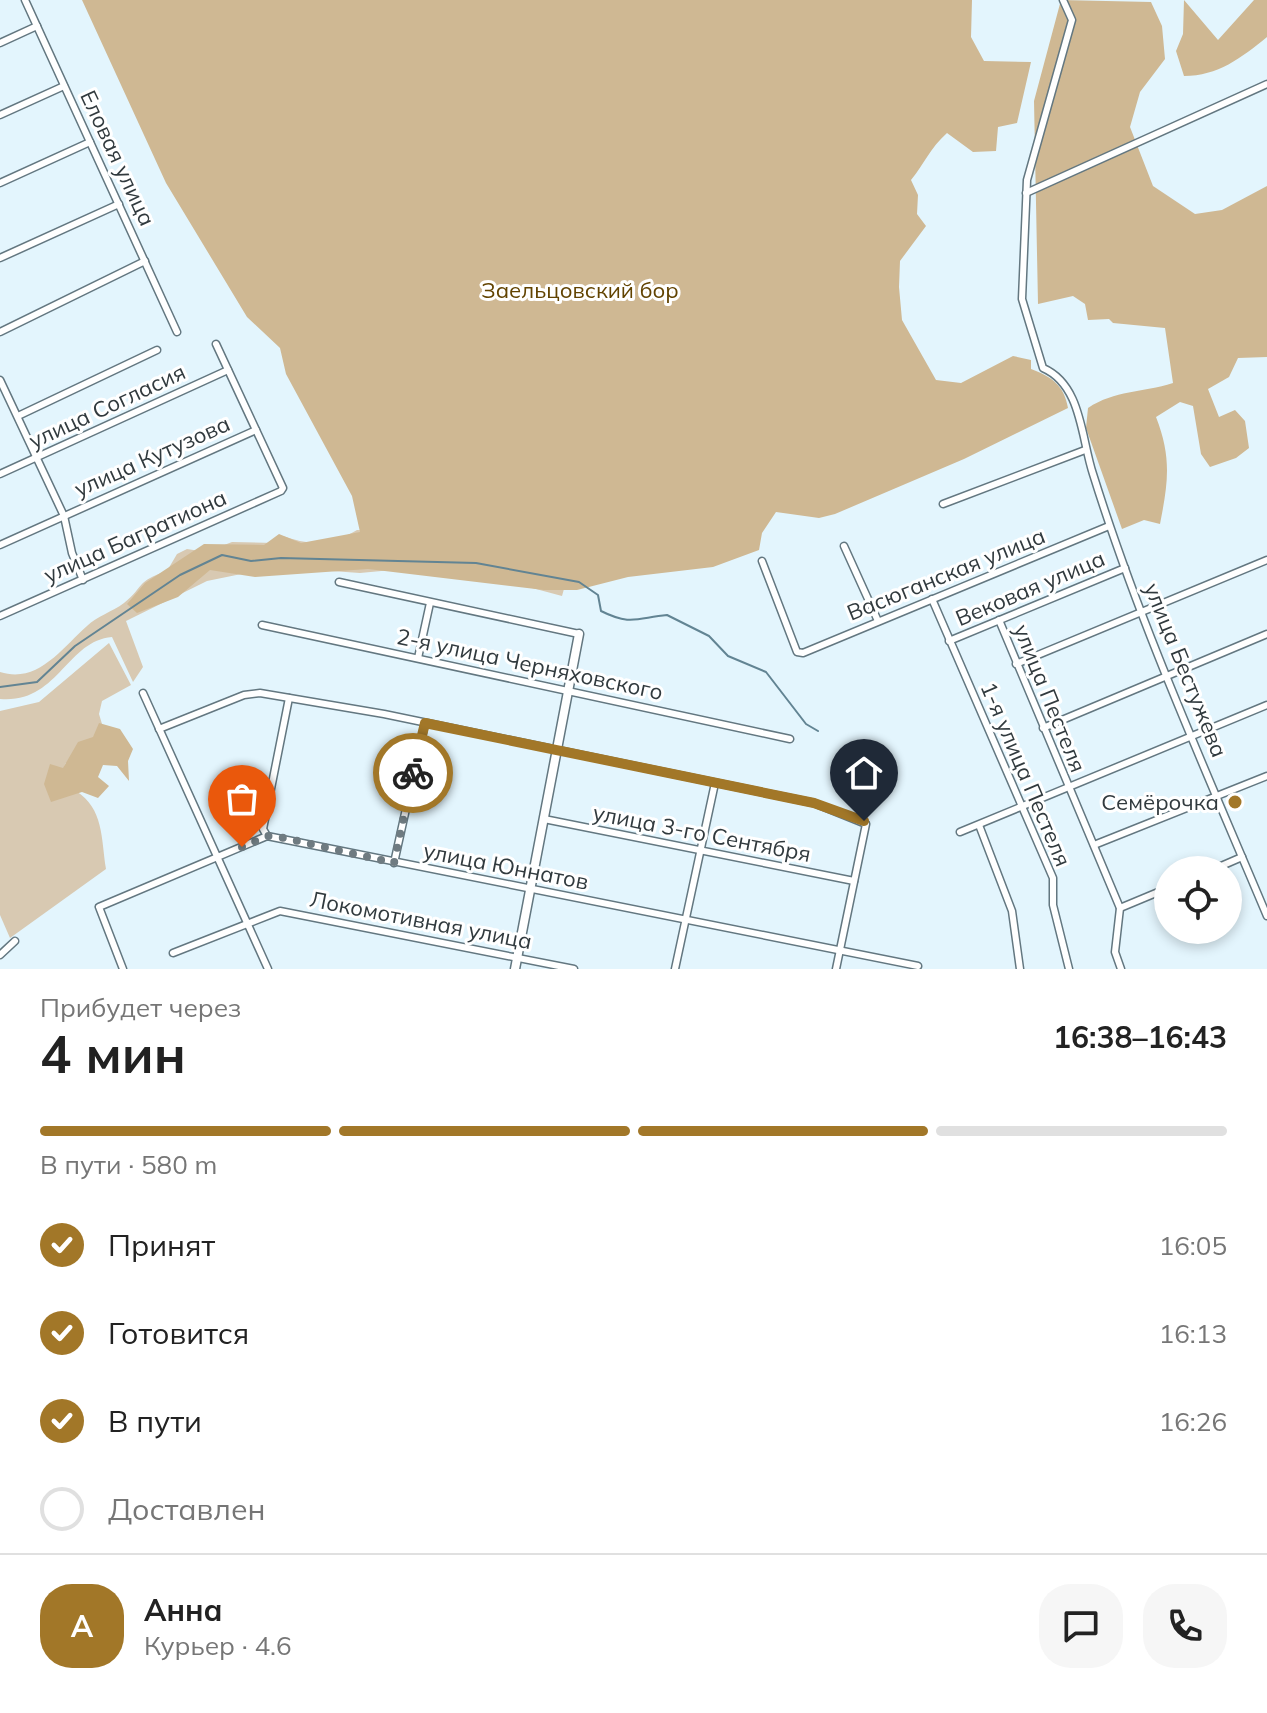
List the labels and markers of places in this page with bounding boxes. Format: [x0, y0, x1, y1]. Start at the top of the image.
pin [830, 739, 898, 821]
pin [208, 765, 276, 847]
place label: Семёрочка [1101, 788, 1219, 816]
marker: Семёрочка [1226, 793, 1244, 811]

